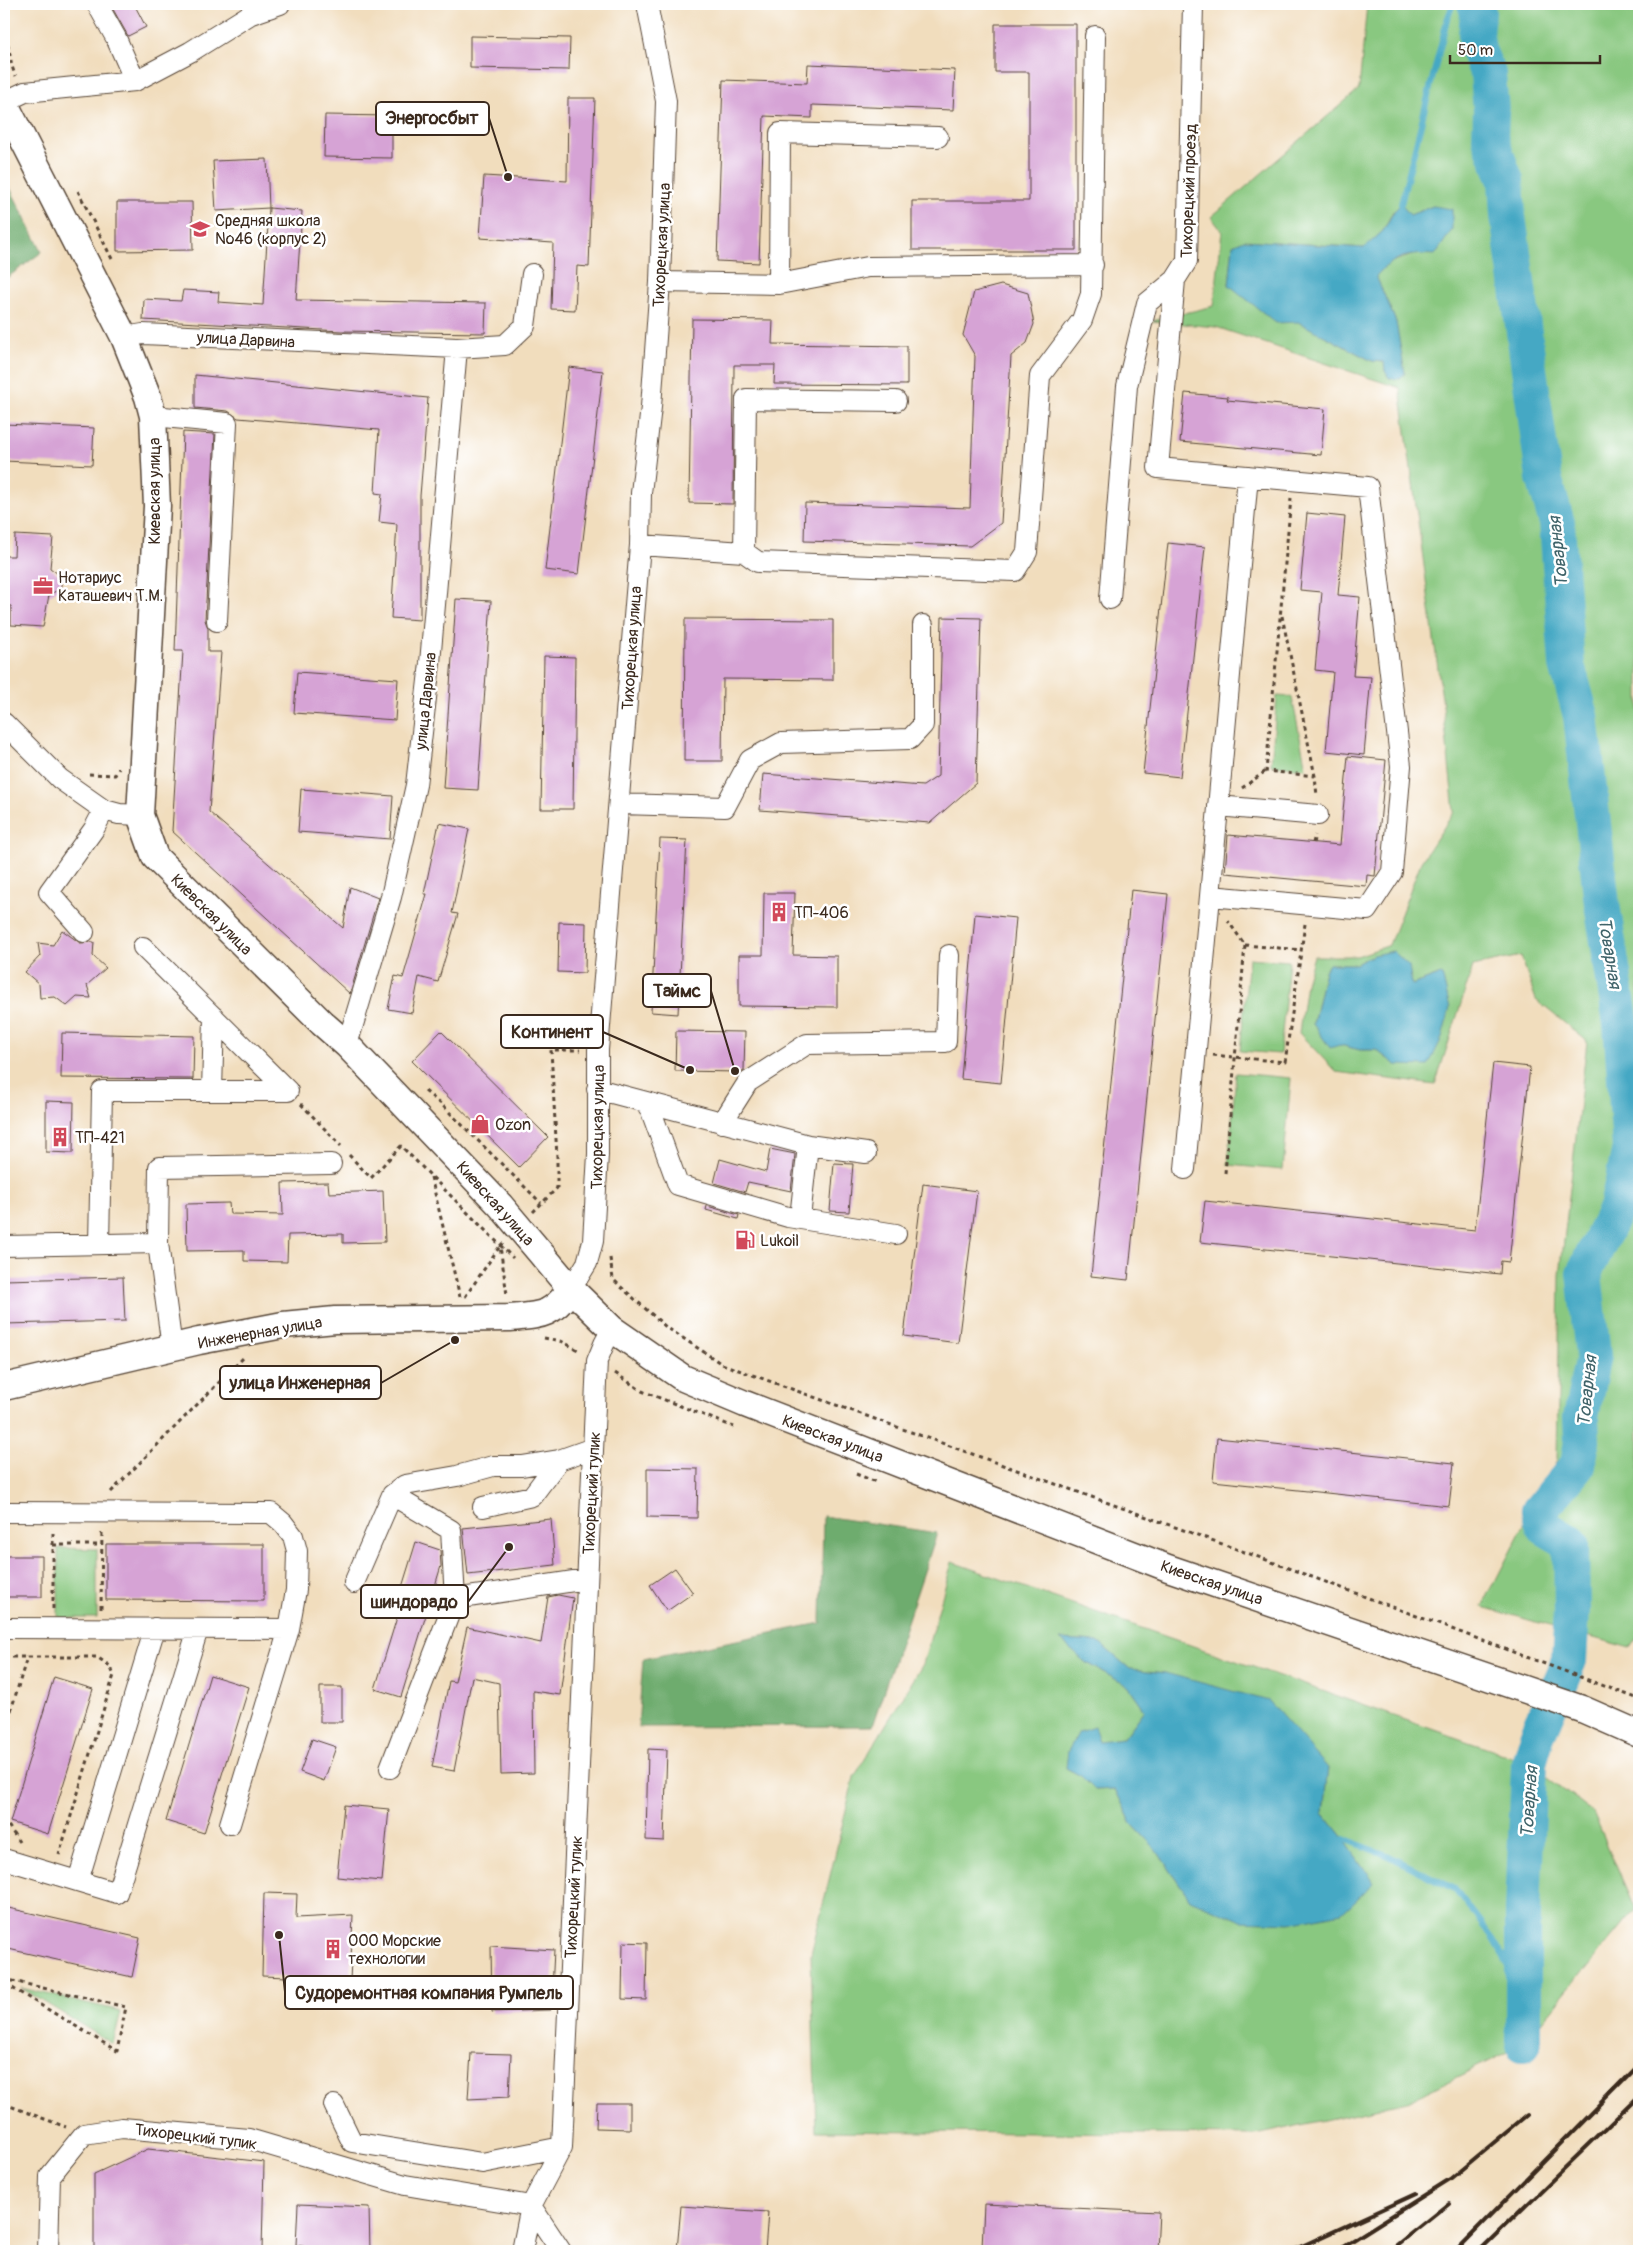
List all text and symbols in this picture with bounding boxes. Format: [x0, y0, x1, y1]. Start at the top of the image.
scale bar [1450, 32, 1600, 64]
text: 50 m [1458, 41, 1493, 60]
callout: Энергосбыт [376, 102, 489, 135]
text: Энергосбыт [385, 107, 479, 130]
street label: Тихорецкий проезд [1177, 123, 1201, 258]
street label: Тихорецкая улица [649, 182, 675, 308]
place label: Средняя школа №46 (корпус 2) [215, 211, 327, 249]
school or university icon: Средняя школа №46 (корпус 2) [189, 218, 211, 240]
street label: улица Дарвина [195, 327, 296, 353]
street label: Киевская улица [145, 438, 165, 544]
water label: Товарная [1543, 514, 1574, 589]
place label: Нотариус Каташевич Т.М. [58, 568, 163, 606]
office icon: Нотариус Каташевич Т.М. [32, 575, 54, 597]
street label: Тихорецкая улица [618, 585, 646, 711]
street label: улица Дарвина [411, 651, 441, 752]
street label: Киевская улица [166, 870, 256, 960]
building icon: ТП-406 [768, 901, 790, 923]
place label: ТП-406 [794, 903, 849, 923]
water label: Товарная [1593, 916, 1627, 992]
callout: Таймс [643, 974, 711, 1007]
text: Таймс [652, 980, 701, 1003]
callout: Континент [501, 1015, 603, 1048]
text: Континент [511, 1021, 594, 1044]
street label: Тихорецкая улица [587, 1065, 609, 1189]
shop icon: Ozon [469, 1113, 491, 1135]
place label: Ozon [495, 1115, 531, 1135]
building icon: ТП-421 [49, 1126, 71, 1148]
place label: ТП-421 [75, 1128, 125, 1148]
street label: Киевская улица [452, 1157, 538, 1250]
fuel station icon: Lukoil [734, 1229, 756, 1251]
place label: Lukoil [760, 1231, 799, 1251]
street label: Инженерная улица [197, 1312, 324, 1354]
water label: Товарная [1572, 1353, 1603, 1428]
callout: улица Инженерная [220, 1366, 381, 1399]
text: улица Инженерная [228, 1372, 371, 1395]
street label: Киевская улица [779, 1410, 886, 1467]
street label: Тихорецкий тупик [579, 1431, 605, 1555]
street label: Киевская улица [1158, 1556, 1265, 1610]
callout: шиндорадо [361, 1585, 468, 1618]
text: шиндорадо [370, 1591, 458, 1614]
water label: Товарная [1516, 1764, 1544, 1838]
street label: Тихорецкий тупик [561, 1835, 587, 1959]
place label: ООО Морские технологии [348, 1931, 441, 1969]
building icon: ООО Морские технологии [322, 1938, 344, 1960]
callout: Судоремонтная компания Румпель [285, 1976, 573, 2009]
text: Судоремонтная компания Румпель [295, 1982, 563, 2005]
street label: Тихорецкий тупик [134, 2120, 258, 2154]

